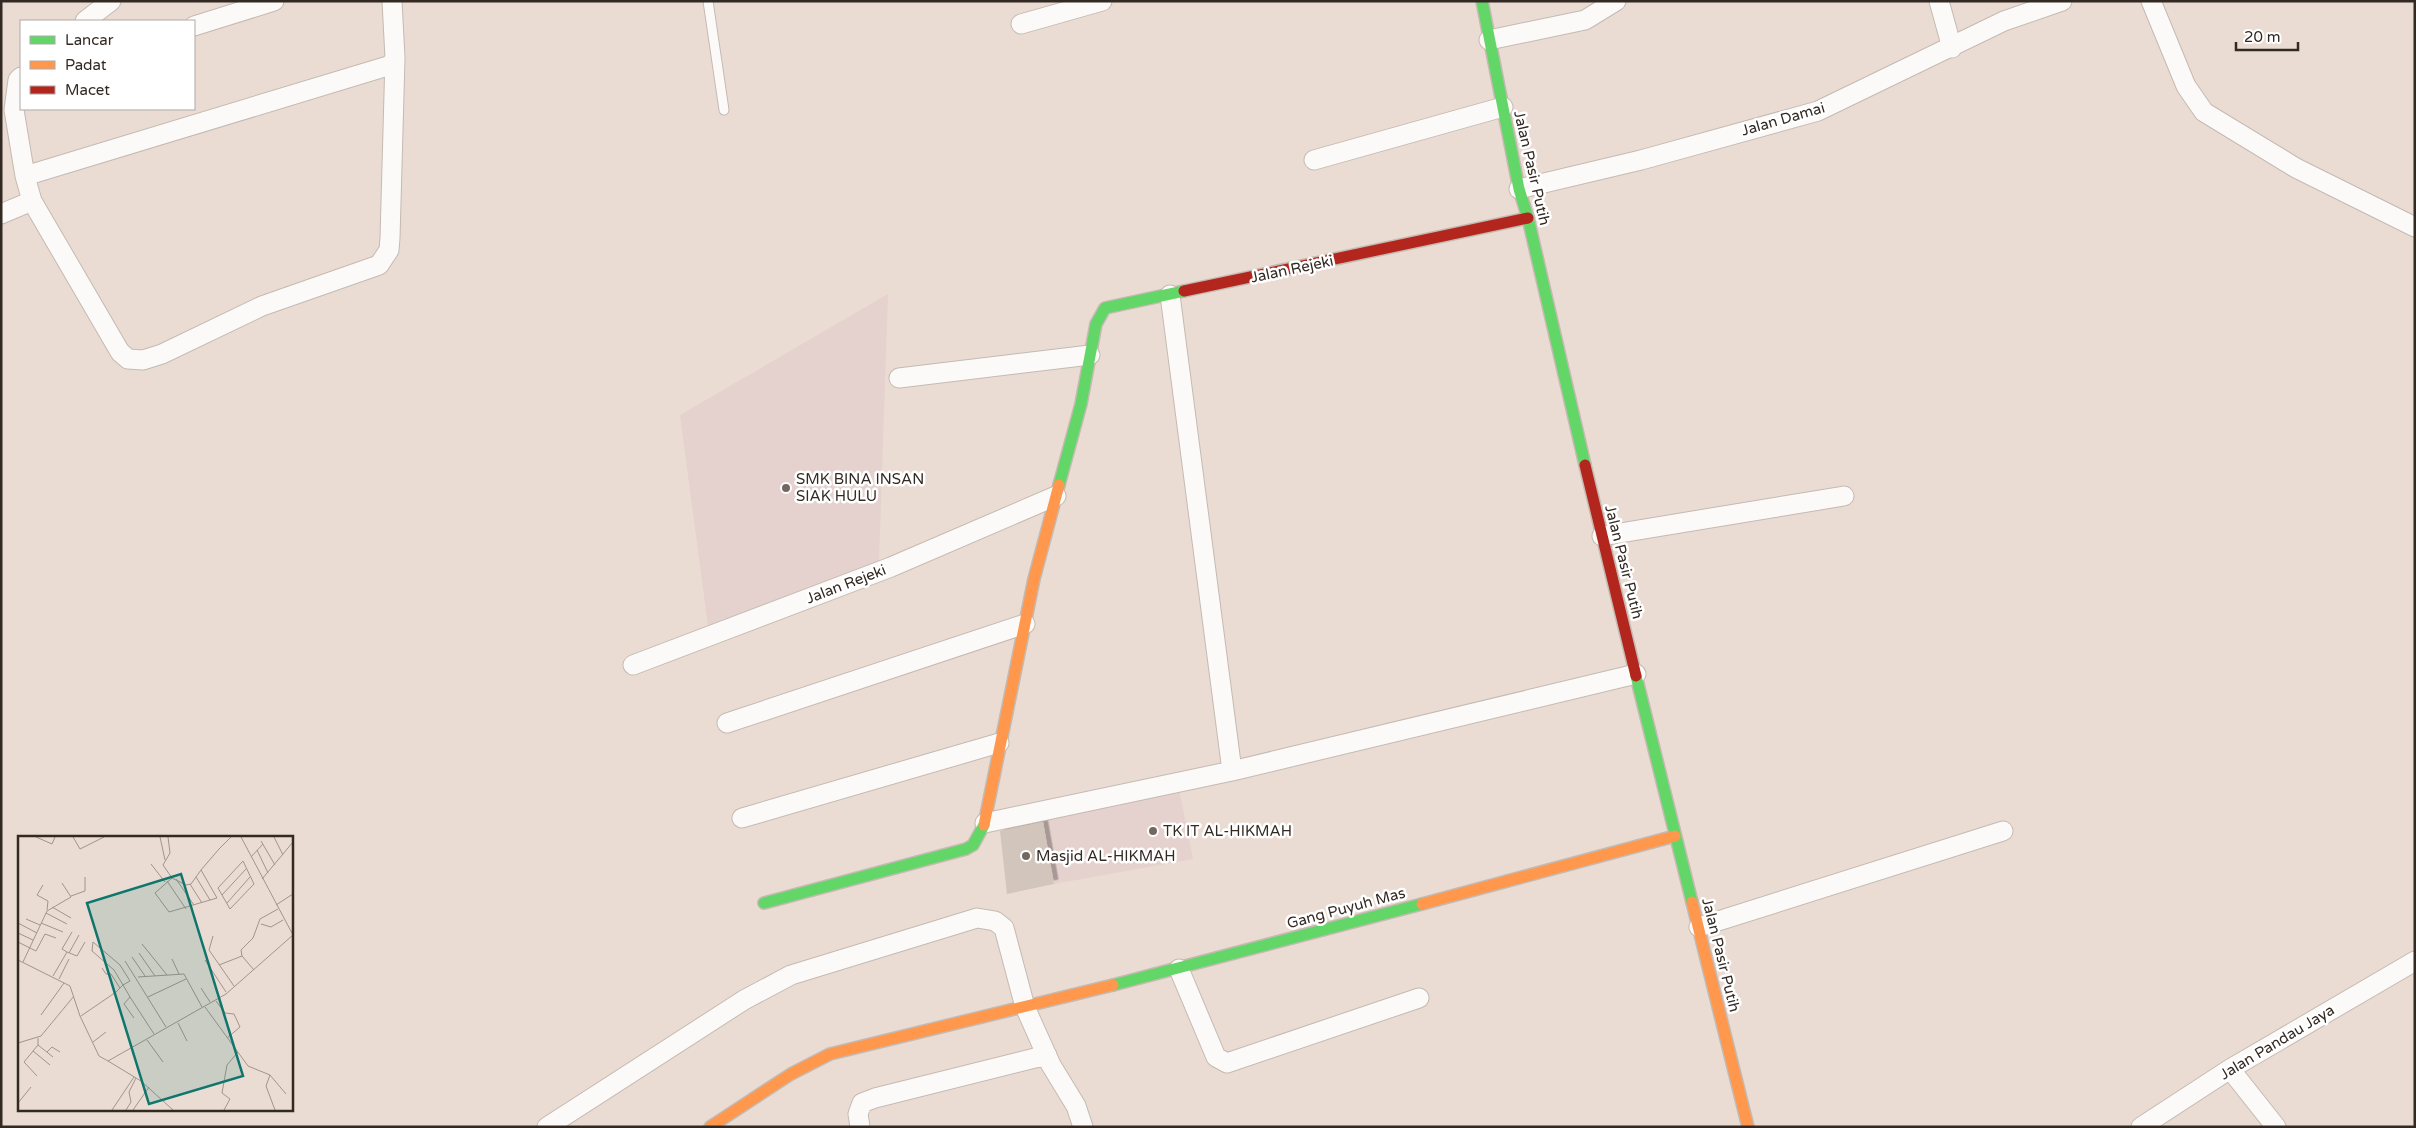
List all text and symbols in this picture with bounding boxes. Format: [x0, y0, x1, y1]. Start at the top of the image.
legend [20, 20, 195, 110]
scale bar [2236, 20, 2298, 52]
text: 20 m [2244, 28, 2281, 46]
text: Lancar [65, 31, 114, 49]
text: Padat [65, 56, 107, 74]
text: Macet [65, 81, 110, 99]
street label: Jalan Damai [1739, 98, 1827, 140]
street label: Jalan Pasir Putih [1510, 109, 1554, 227]
street label: Jalan Rejeki [1249, 251, 1335, 287]
place label: SMK BINA INSAN SIAK HULU [796, 470, 924, 505]
marker: SMK BINA INSAN SIAK HULU [780, 482, 792, 494]
street label: Jalan Pasir Putih [1601, 503, 1647, 621]
street label: Jalan Rejeki [804, 561, 888, 607]
place label: TK IT AL-HIKMAH [1163, 822, 1292, 840]
marker: TK IT AL-HIKMAH [1147, 825, 1159, 837]
inset map [18, 836, 292, 1110]
place label: Masjid AL-HIKMAH [1036, 847, 1176, 865]
marker: Masjid AL-HIKMAH [1020, 850, 1032, 862]
street label: Gang Puyuh Mas [1285, 884, 1407, 932]
street label: Jalan Pasir Putih [1698, 896, 1744, 1014]
street label: Jalan Pandau Jaya [2216, 1001, 2338, 1083]

